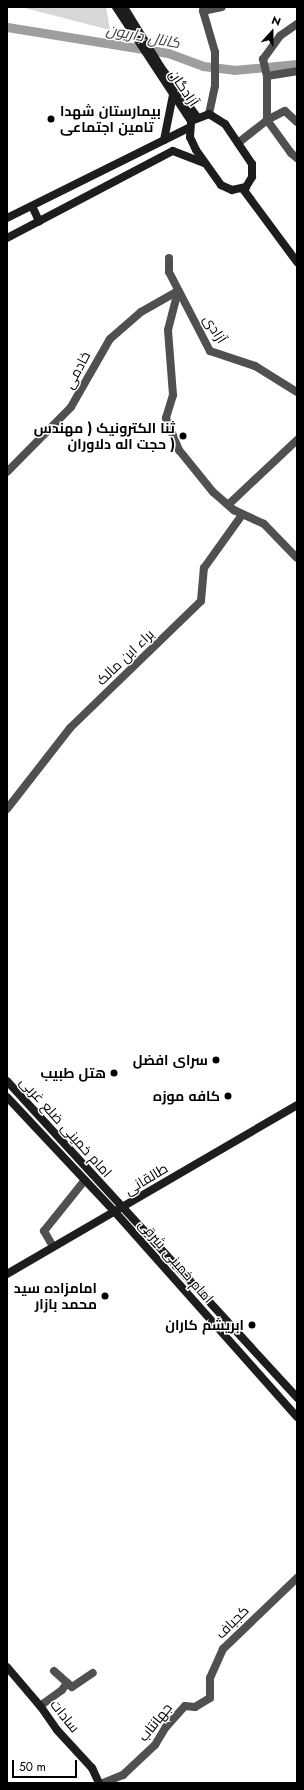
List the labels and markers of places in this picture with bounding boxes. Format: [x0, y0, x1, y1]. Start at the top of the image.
place label: بیمارستان شهدا تامین اجتماعی [60, 103, 161, 136]
marker: بیمارستان شهدا تامین اجتماعی [45, 113, 57, 125]
place label: ثنا الکترونیک ( مهندس حجت اله دلاوران ) [34, 420, 175, 452]
marker: ثنا الکترونیک ( مهندس حجت اله دلاوران ) [178, 431, 188, 441]
place label: سرای افضل [133, 1052, 208, 1068]
marker: سرای افضل [211, 1055, 221, 1065]
place label: هتل طبیب [40, 1065, 106, 1081]
marker: هتل طبیب [109, 1068, 119, 1078]
place label: کافه موزه [153, 1088, 220, 1104]
marker: کافه موزه [223, 1091, 233, 1101]
place label: امامزاده سید محمد بازار [14, 1280, 97, 1312]
marker: امامزاده سید محمد بازار [100, 1291, 110, 1301]
place label: ابریشم کاران [165, 1317, 244, 1333]
marker: ابریشم کاران [247, 1320, 257, 1330]

